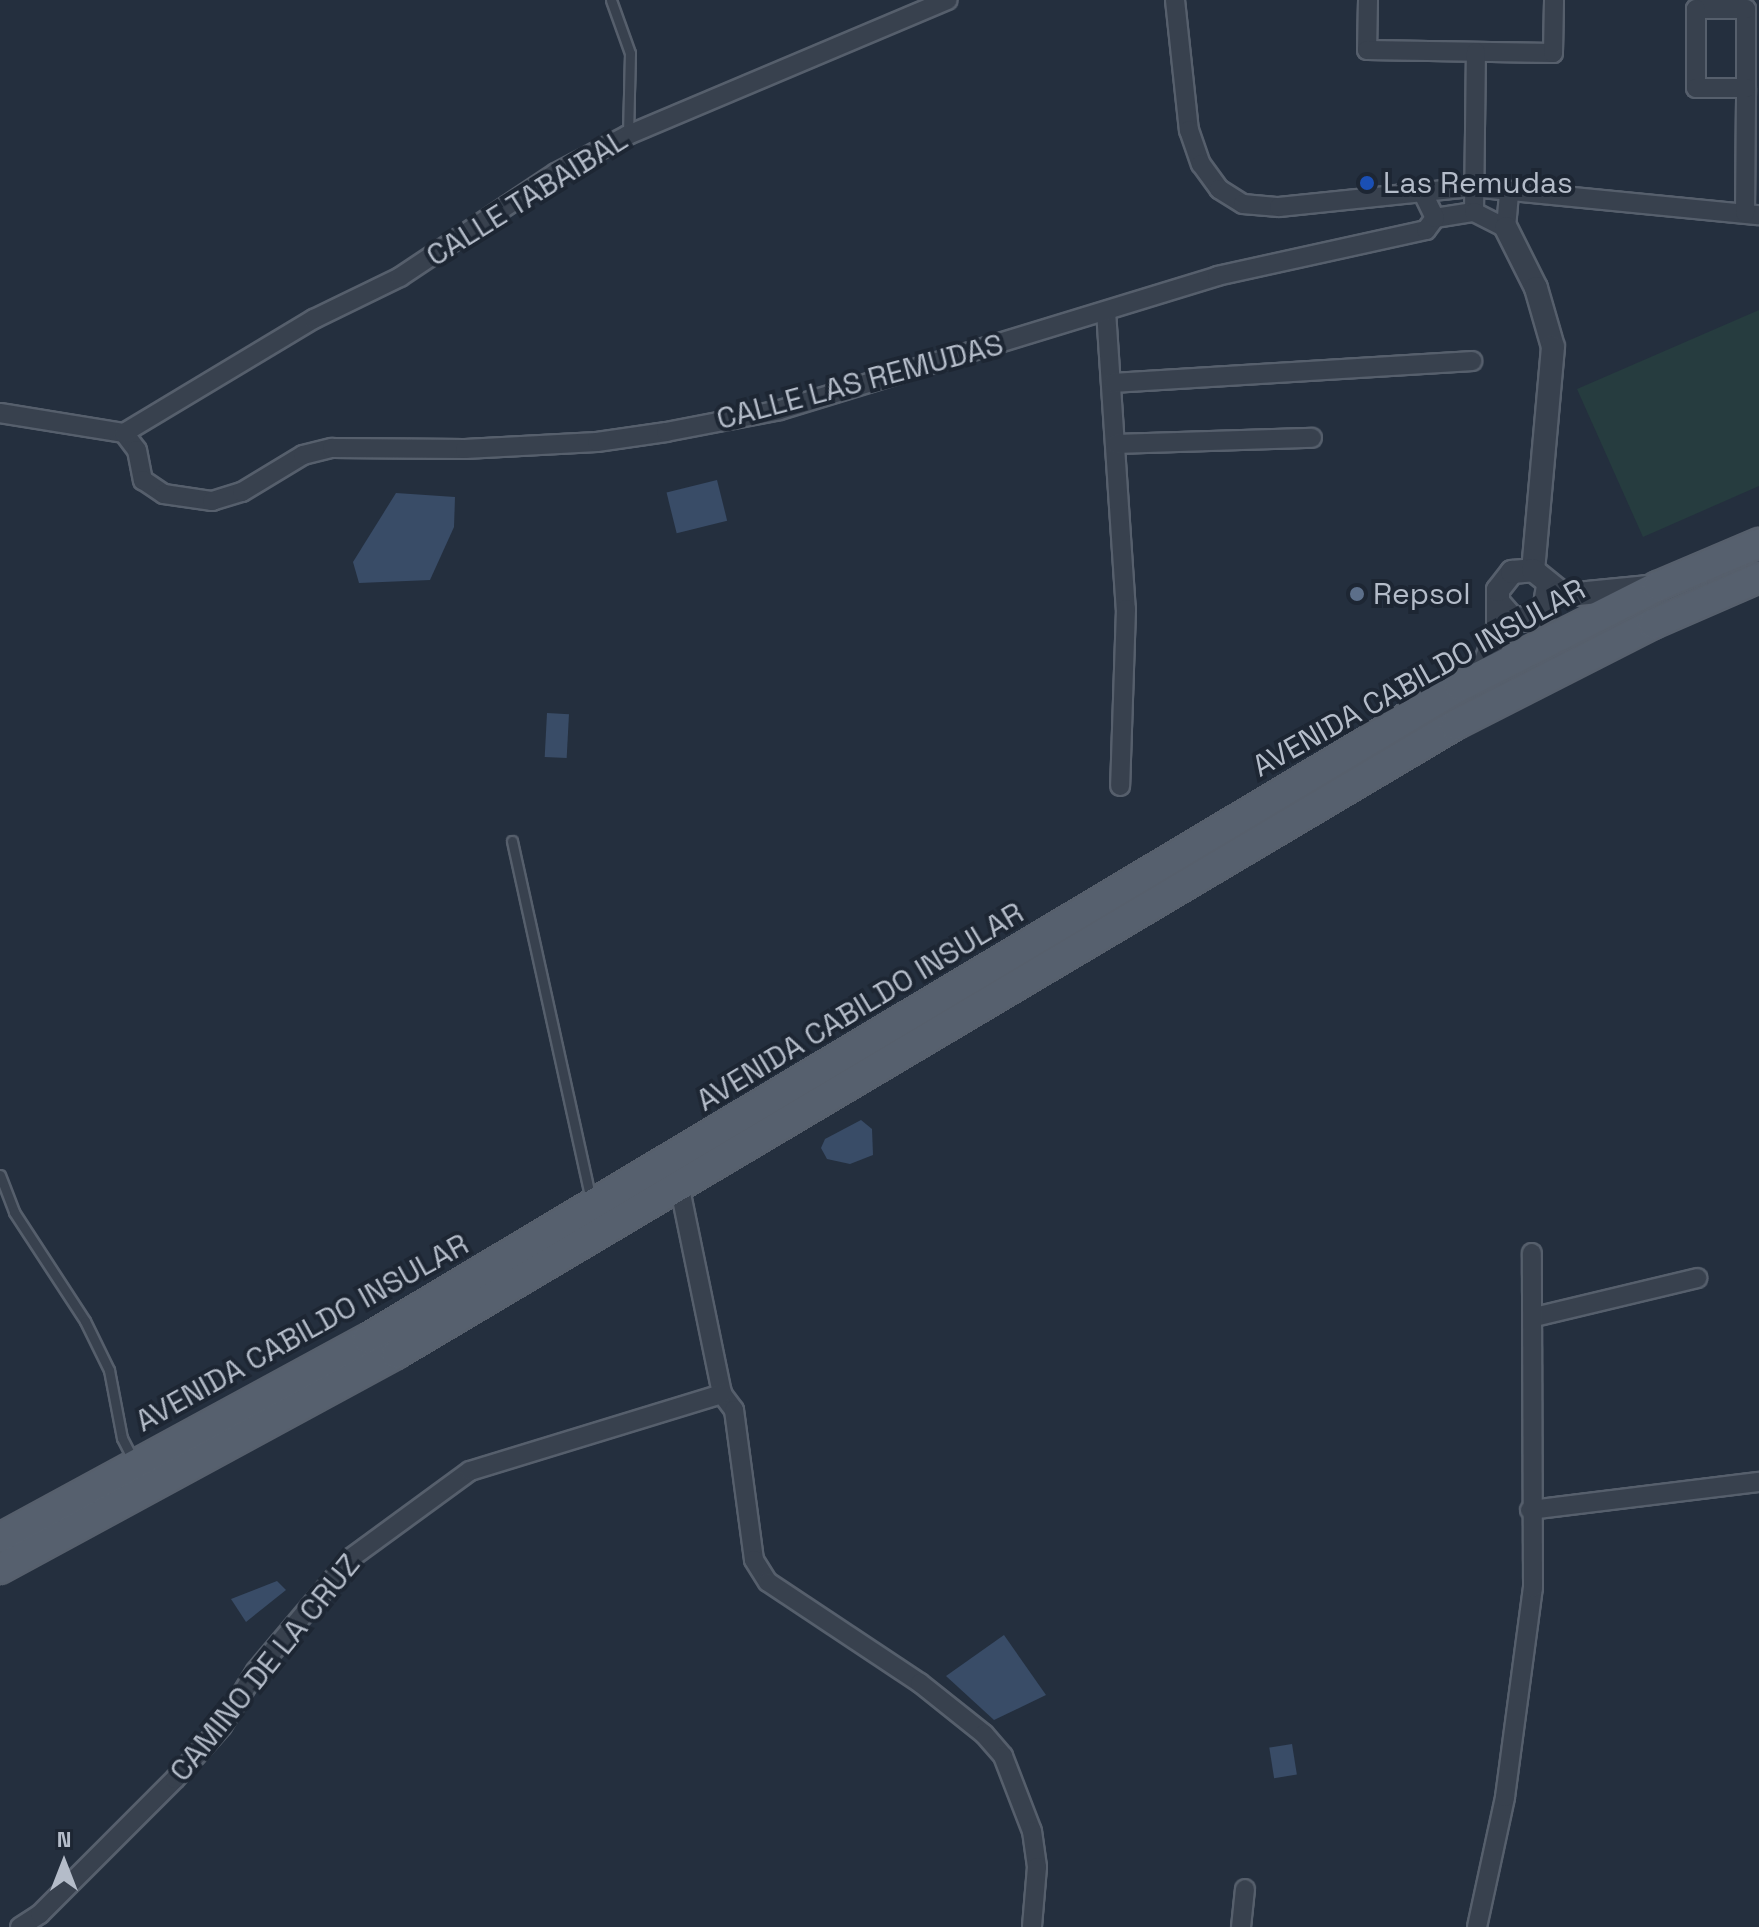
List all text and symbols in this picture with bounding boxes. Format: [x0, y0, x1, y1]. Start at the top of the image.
street label: CALLE TABAIBAL [420, 122, 634, 274]
place label: Las Remudas [1383, 165, 1573, 201]
marker: Las Remudas [1358, 174, 1376, 192]
street label: CALLE LAS REMUDAS [713, 326, 1007, 438]
street label: AVENIDA CABILDO INSULAR [1246, 571, 1592, 785]
place label: Repsol [1373, 576, 1471, 612]
marker: Repsol [1348, 585, 1366, 603]
street label: AVENIDA CABILDO INSULAR [690, 895, 1030, 1119]
street label: AVENIDA CABILDO INSULAR [129, 1226, 475, 1440]
street label: CAMINO DE LA CRUZ [162, 1547, 368, 1789]
north arrow [24, 1823, 104, 1903]
text: N [57, 1825, 71, 1853]

